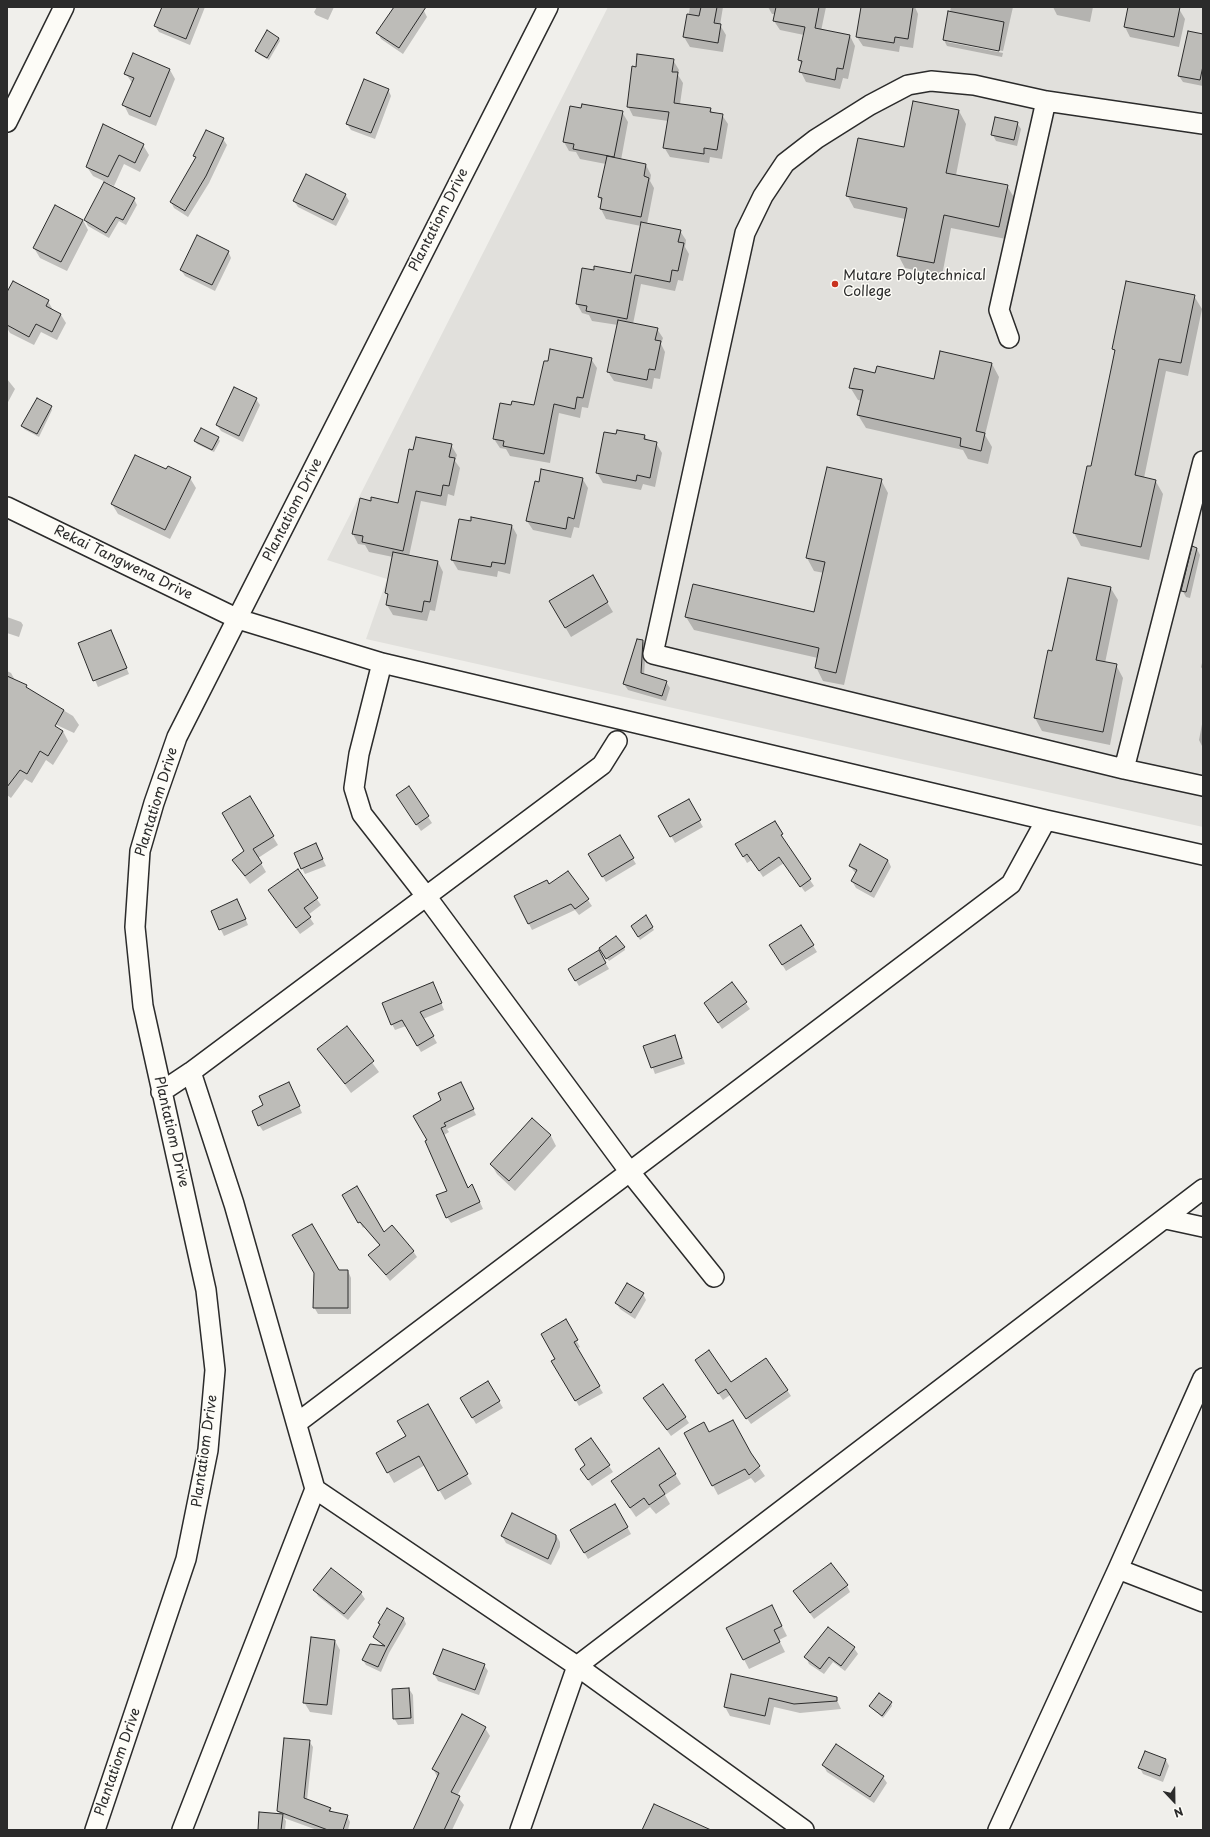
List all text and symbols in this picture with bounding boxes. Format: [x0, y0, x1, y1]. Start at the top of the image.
street label: Plantatiom Drive [406, 166, 472, 274]
place label: Mutare Polytechnical College [843, 268, 986, 300]
marker: Mutare Polytechnical College [830, 279, 840, 289]
street label: Plantatiom Drive [260, 456, 326, 564]
street label: Rekai Tangwena Drive [51, 522, 195, 604]
street label: Plantatiom Drive [132, 745, 182, 859]
street label: Plantatiom Drive [150, 1075, 192, 1189]
street label: Plantatiom Drive [189, 1394, 221, 1508]
street label: Plantatiom Drive [92, 1706, 144, 1818]
north arrow [1154, 1781, 1194, 1821]
text: N [1171, 1803, 1186, 1822]

